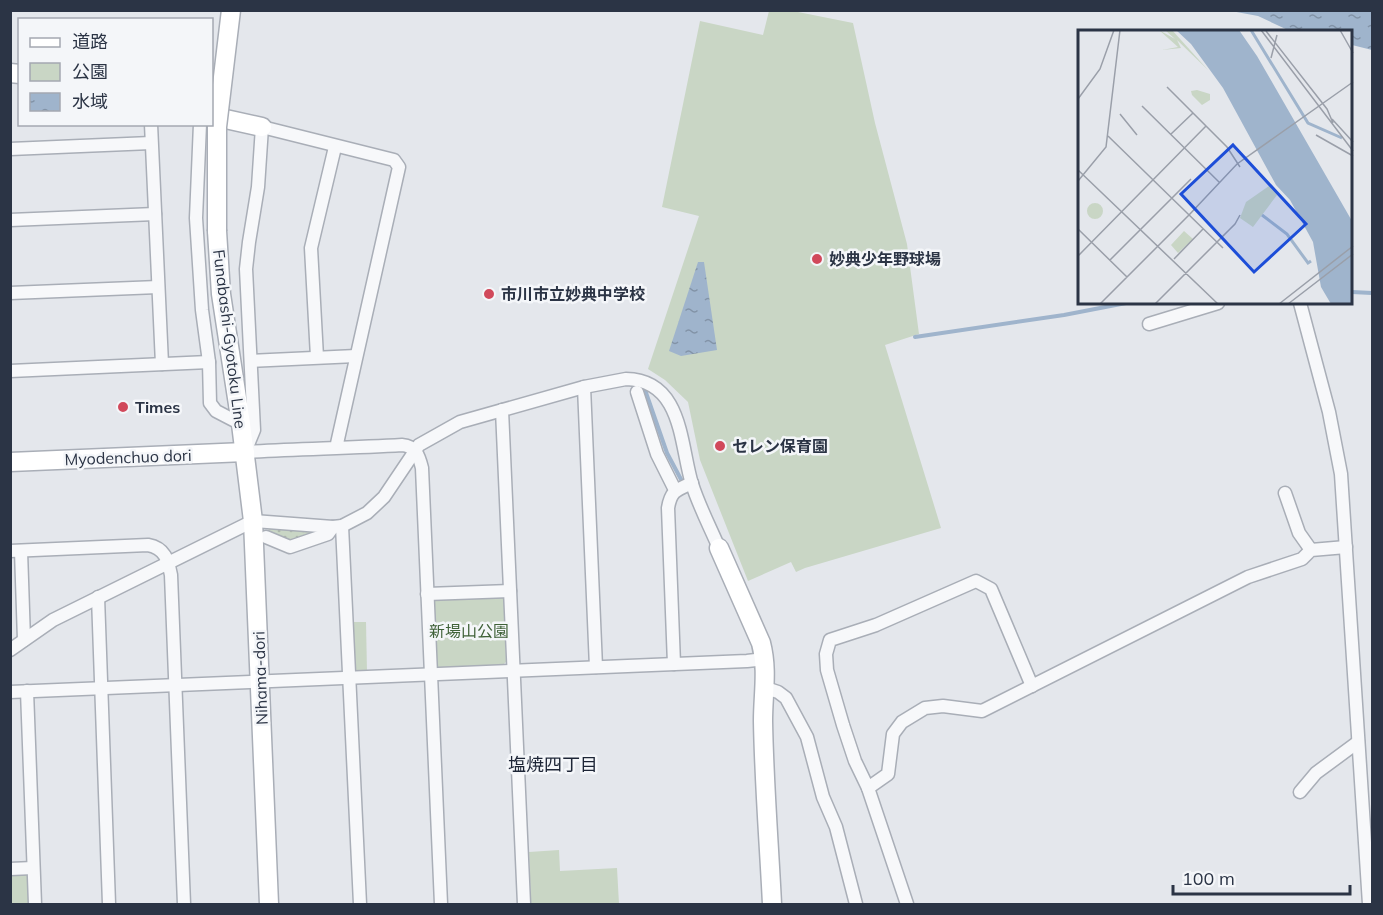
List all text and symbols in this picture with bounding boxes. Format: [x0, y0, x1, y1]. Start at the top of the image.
legend [18, 18, 213, 126]
text: 道路 [72, 30, 108, 53]
inset map [1078, 30, 1353, 304]
text: 公園 [72, 60, 108, 83]
text: 水域 [72, 90, 108, 113]
street label: Funabashi-Gyotoku Line [209, 248, 251, 430]
place label: 妙典少年野球場 [829, 249, 941, 269]
marker: 妙典少年野球場 [810, 252, 824, 266]
place label: 市川市立妙典中学校 [501, 284, 645, 304]
marker: 市川市立妙典中学校 [482, 287, 496, 301]
place label: Times [135, 397, 180, 417]
marker: Times [116, 400, 130, 414]
place label: セレン保育園 [732, 436, 828, 456]
marker: セレン保育園 [713, 439, 727, 453]
street label: Myodenchuo dori [64, 445, 192, 469]
park label: 新場山公園 [429, 621, 509, 641]
street label: Nihama-dori [248, 631, 272, 725]
district label: 塩焼四丁目 [508, 753, 598, 776]
scale bar [1173, 858, 1350, 896]
text: 100 m [1182, 867, 1235, 890]

